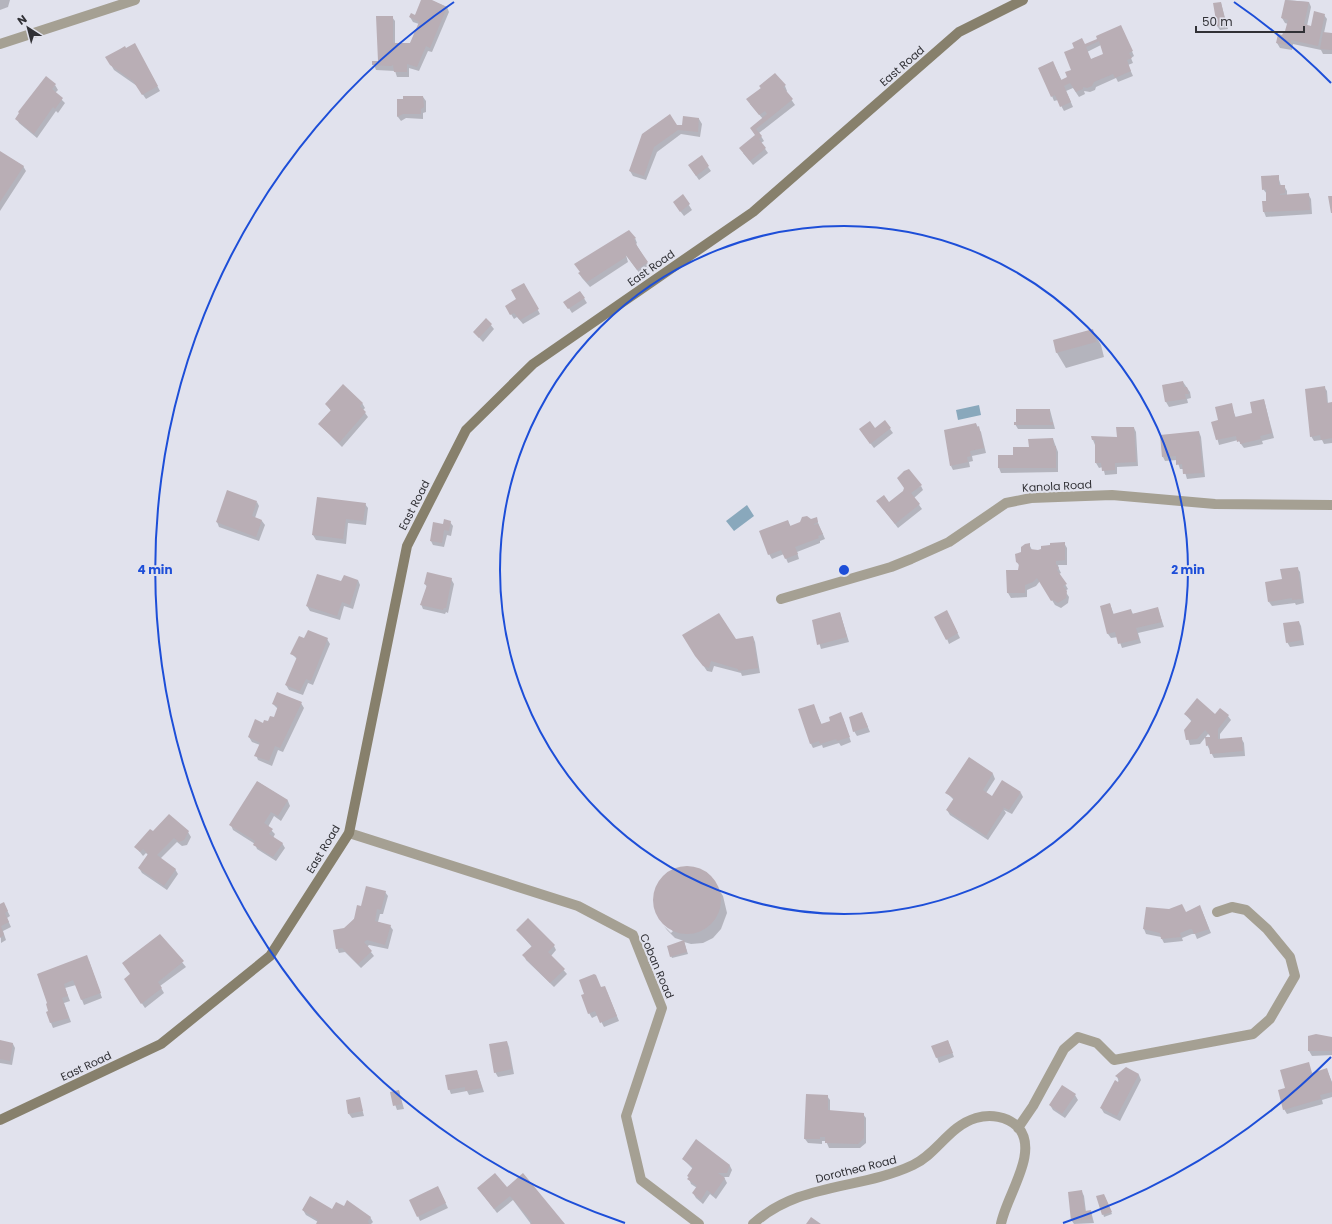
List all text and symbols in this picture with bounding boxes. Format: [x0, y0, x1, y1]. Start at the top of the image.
north arrow [8, 8, 48, 48]
scale bar [1196, 8, 1304, 34]
text: N [14, 11, 30, 29]
text: 50 m [1202, 13, 1233, 30]
street label: East Road [876, 42, 928, 90]
street label: East Road [624, 246, 678, 290]
street label: Kanola Road [1022, 476, 1092, 496]
street label: East Road [395, 477, 433, 533]
text: 4 min [137, 561, 173, 578]
text: 2 min [1171, 561, 1205, 578]
centre of rings [837, 563, 851, 577]
street label: East Road [302, 822, 344, 876]
street label: Coban Road [636, 931, 678, 1001]
street label: East Road [58, 1047, 114, 1085]
street label: Dorothea Road [814, 1151, 898, 1187]

